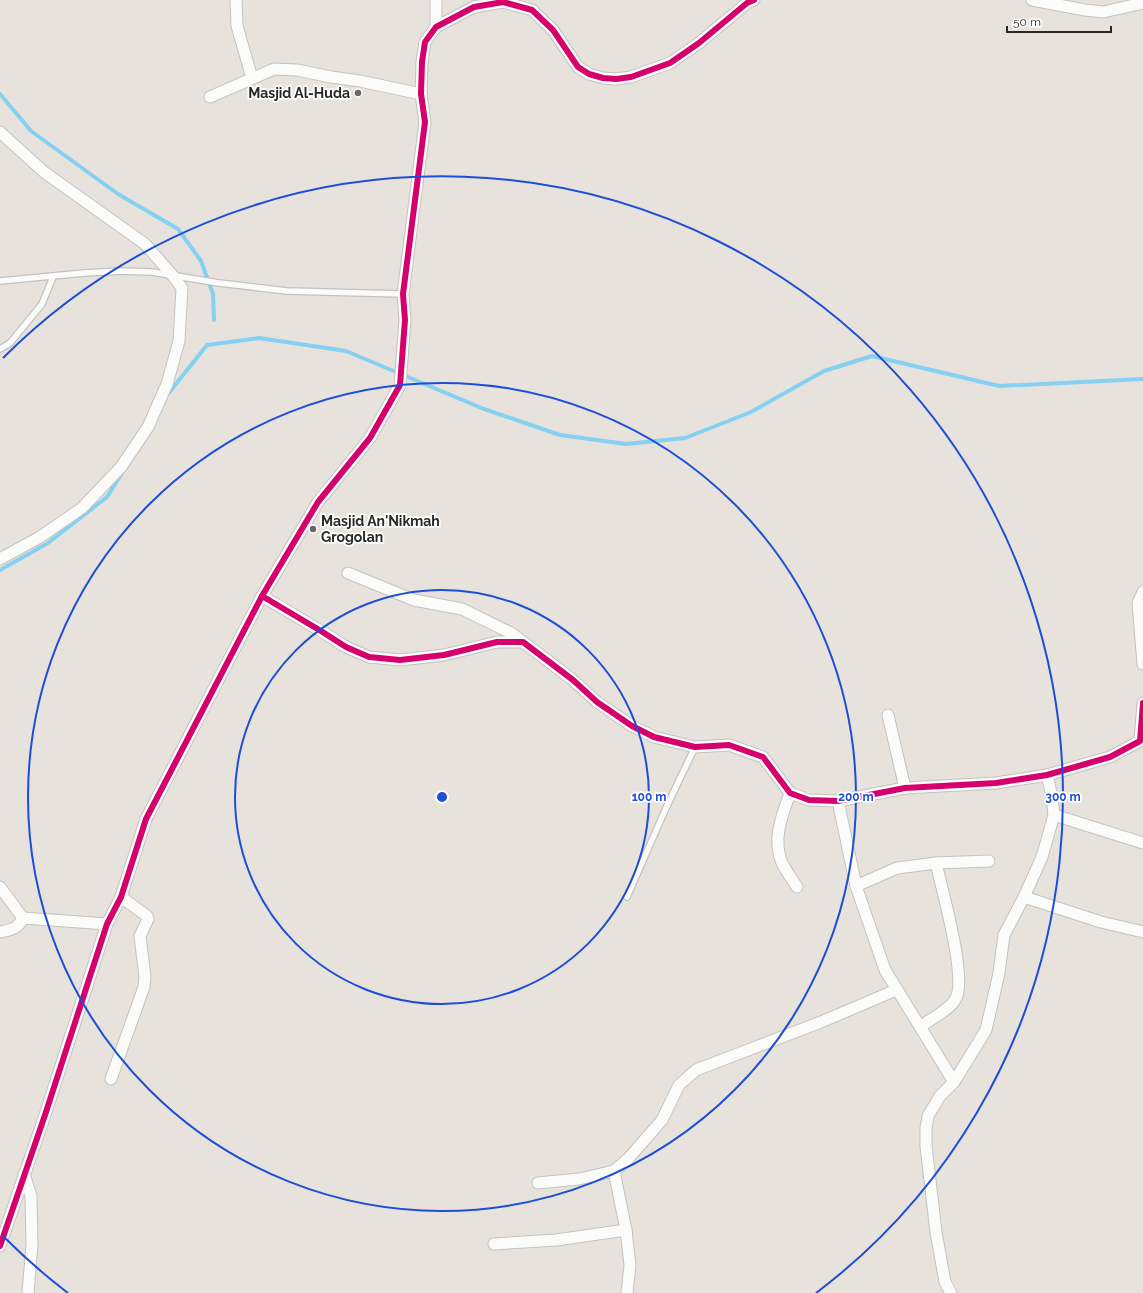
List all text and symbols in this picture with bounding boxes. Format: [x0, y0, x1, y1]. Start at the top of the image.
scale bar [1007, 8, 1111, 34]
text: 50 m [1013, 15, 1041, 29]
place label: Masjid Al-Huda [248, 85, 350, 101]
marker: Masjid Al-Huda [353, 88, 363, 98]
place label: Masjid An'Nikmah Grogolan [321, 513, 440, 545]
marker: Masjid An'Nikmah Grogolan [308, 524, 318, 534]
centre of rings [435, 790, 449, 804]
text: 100 m [632, 790, 666, 804]
text: 200 m [838, 790, 874, 804]
text: 300 m [1045, 790, 1081, 804]

